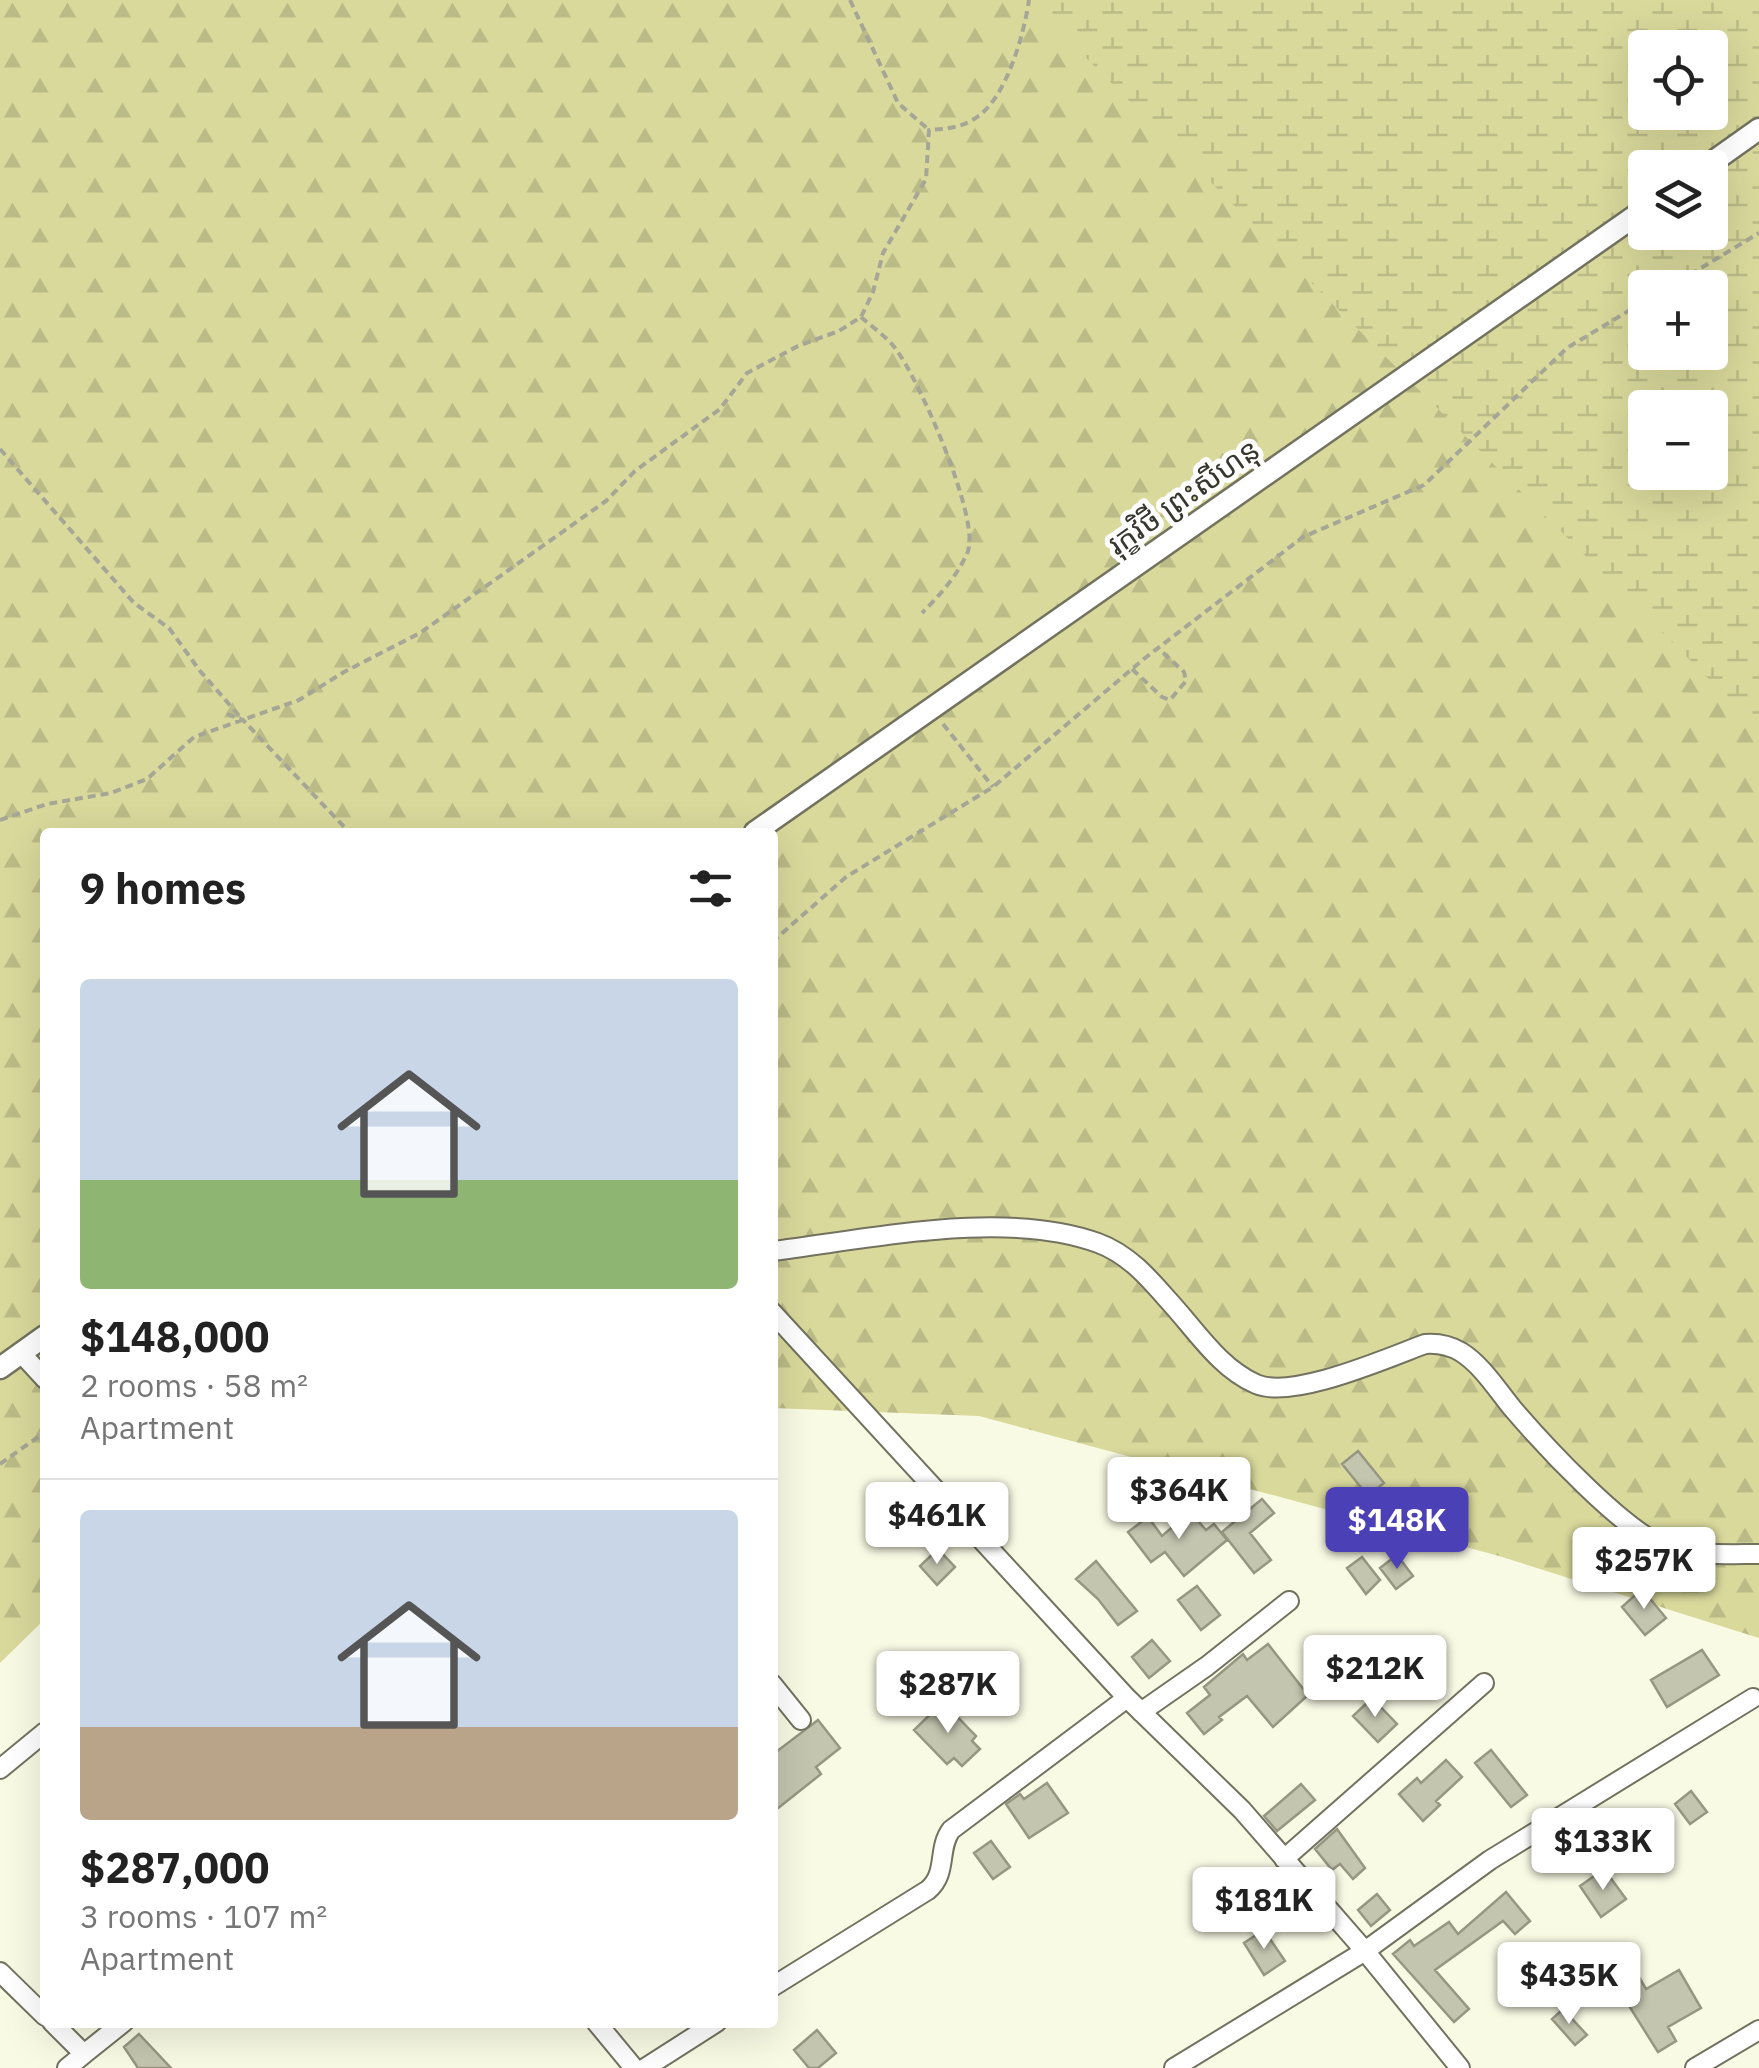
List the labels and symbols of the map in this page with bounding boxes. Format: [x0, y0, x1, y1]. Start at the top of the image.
street label: រុក្ខវិថី ព្រះសីហនុ [1099, 429, 1267, 564]
pin: $364K [1109, 1457, 1249, 1542]
pin: $461K [867, 1482, 1007, 1567]
pin: $148K [1327, 1487, 1467, 1572]
pin: $257K [1574, 1527, 1714, 1612]
pin: $212K [1305, 1635, 1445, 1720]
pin: $287K [878, 1651, 1018, 1736]
pin: $133K [1533, 1808, 1673, 1893]
pin: $181K [1194, 1867, 1334, 1952]
pin: $435K [1499, 1942, 1639, 2027]

